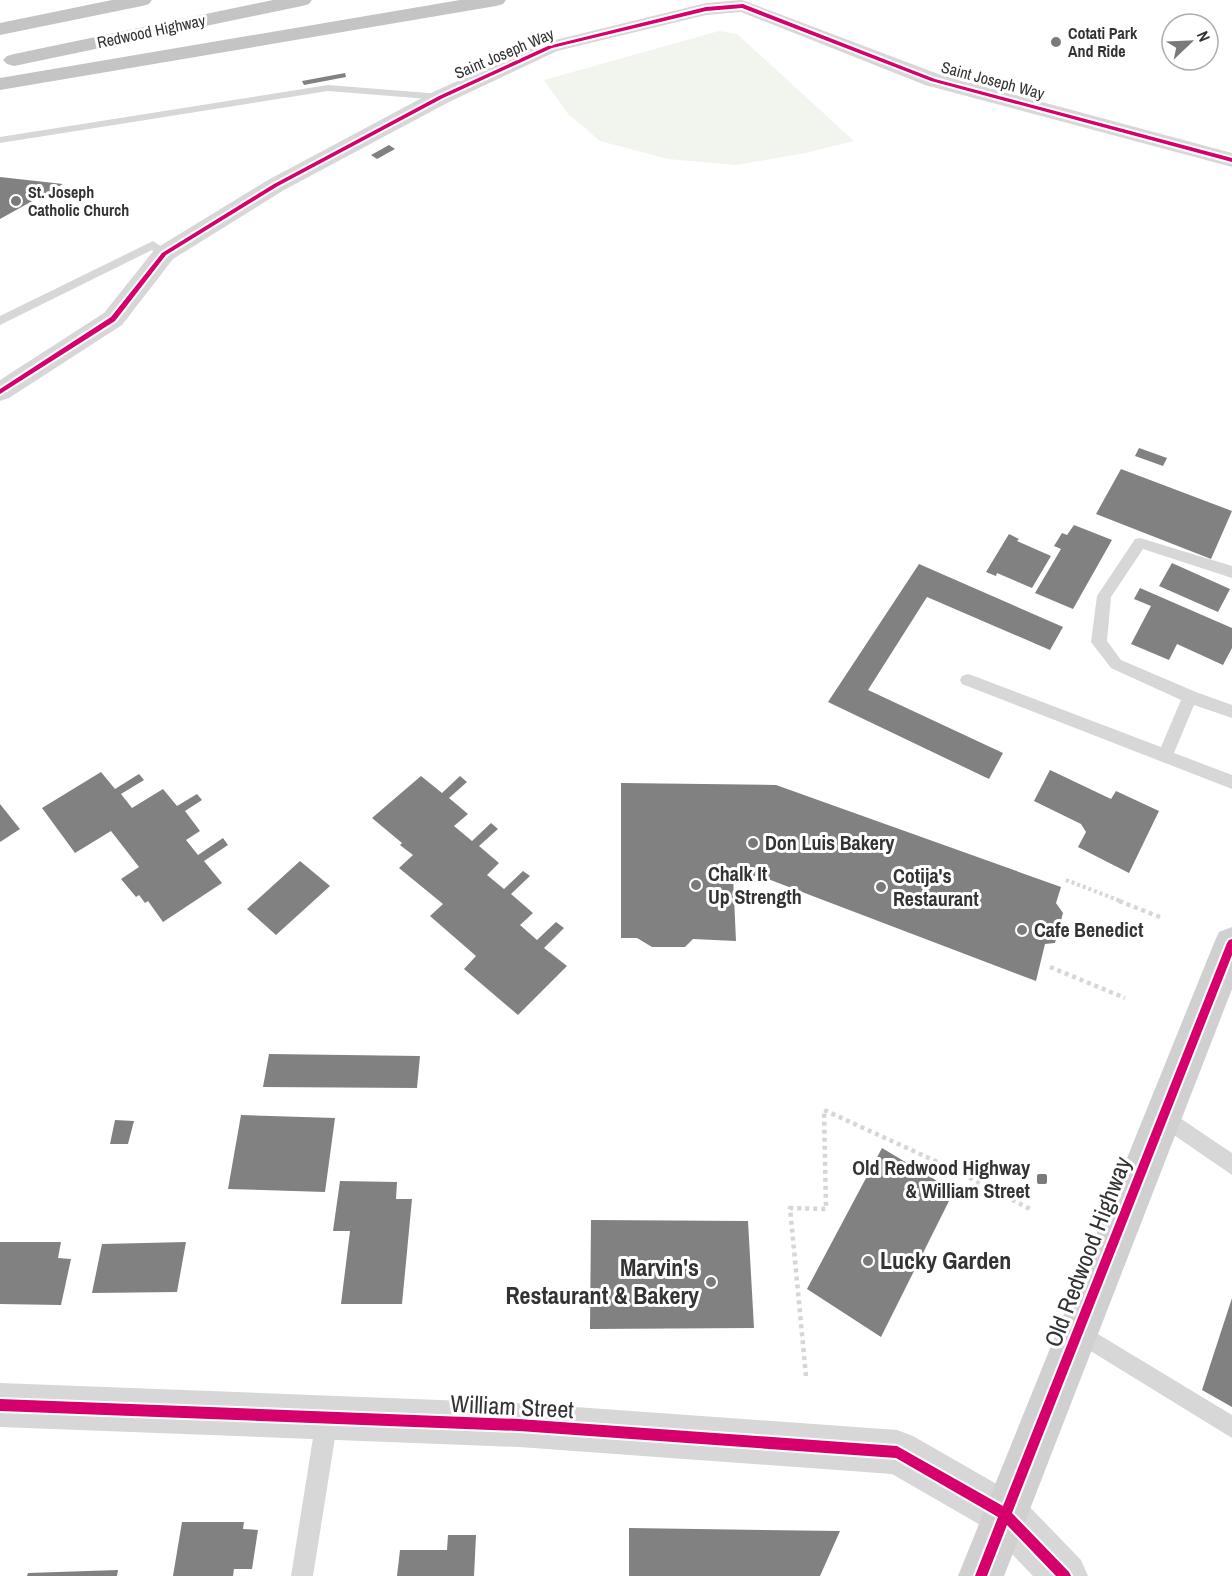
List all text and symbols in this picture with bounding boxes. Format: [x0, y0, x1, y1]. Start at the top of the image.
street label: Redwood Highway [95, 9, 208, 53]
north arrow [1160, 12, 1220, 72]
street label: Saint Joseph Way [451, 22, 557, 84]
place label: Cotati Park And Ride [1068, 22, 1138, 62]
text: N [1192, 27, 1216, 45]
marker: Cotati Park And Ride [1049, 35, 1063, 49]
street label: Saint Joseph Way [939, 56, 1047, 104]
place label: St. Joseph Catholic Church [28, 181, 129, 221]
marker: St. Joseph Catholic Church [9, 194, 23, 208]
place label: Don Luis Bakery [765, 829, 895, 856]
marker: Don Luis Bakery [746, 836, 760, 850]
place label: Chalk It Up Strength [708, 860, 802, 910]
place label: Cotija's Restaurant [893, 862, 979, 912]
marker: Chalk It Up Strength [689, 878, 703, 892]
marker: Cotija's Restaurant [874, 880, 888, 894]
place label: Cafe Benedict [1034, 916, 1144, 943]
marker: Cafe Benedict [1015, 923, 1029, 937]
street label: Old Redwood Highway [1036, 1152, 1138, 1351]
place label: Old Redwood Highway & William Street [852, 1154, 1031, 1204]
marker: Old Redwood Highway & William Street [1035, 1172, 1049, 1186]
place label: Lucky Garden [880, 1244, 1011, 1276]
place label: Marvin's Restaurant & Bakery [505, 1251, 699, 1311]
marker: Lucky Garden [861, 1254, 875, 1268]
marker: Marvin's Restaurant & Bakery [704, 1275, 718, 1289]
street label: William Street [450, 1387, 575, 1425]

